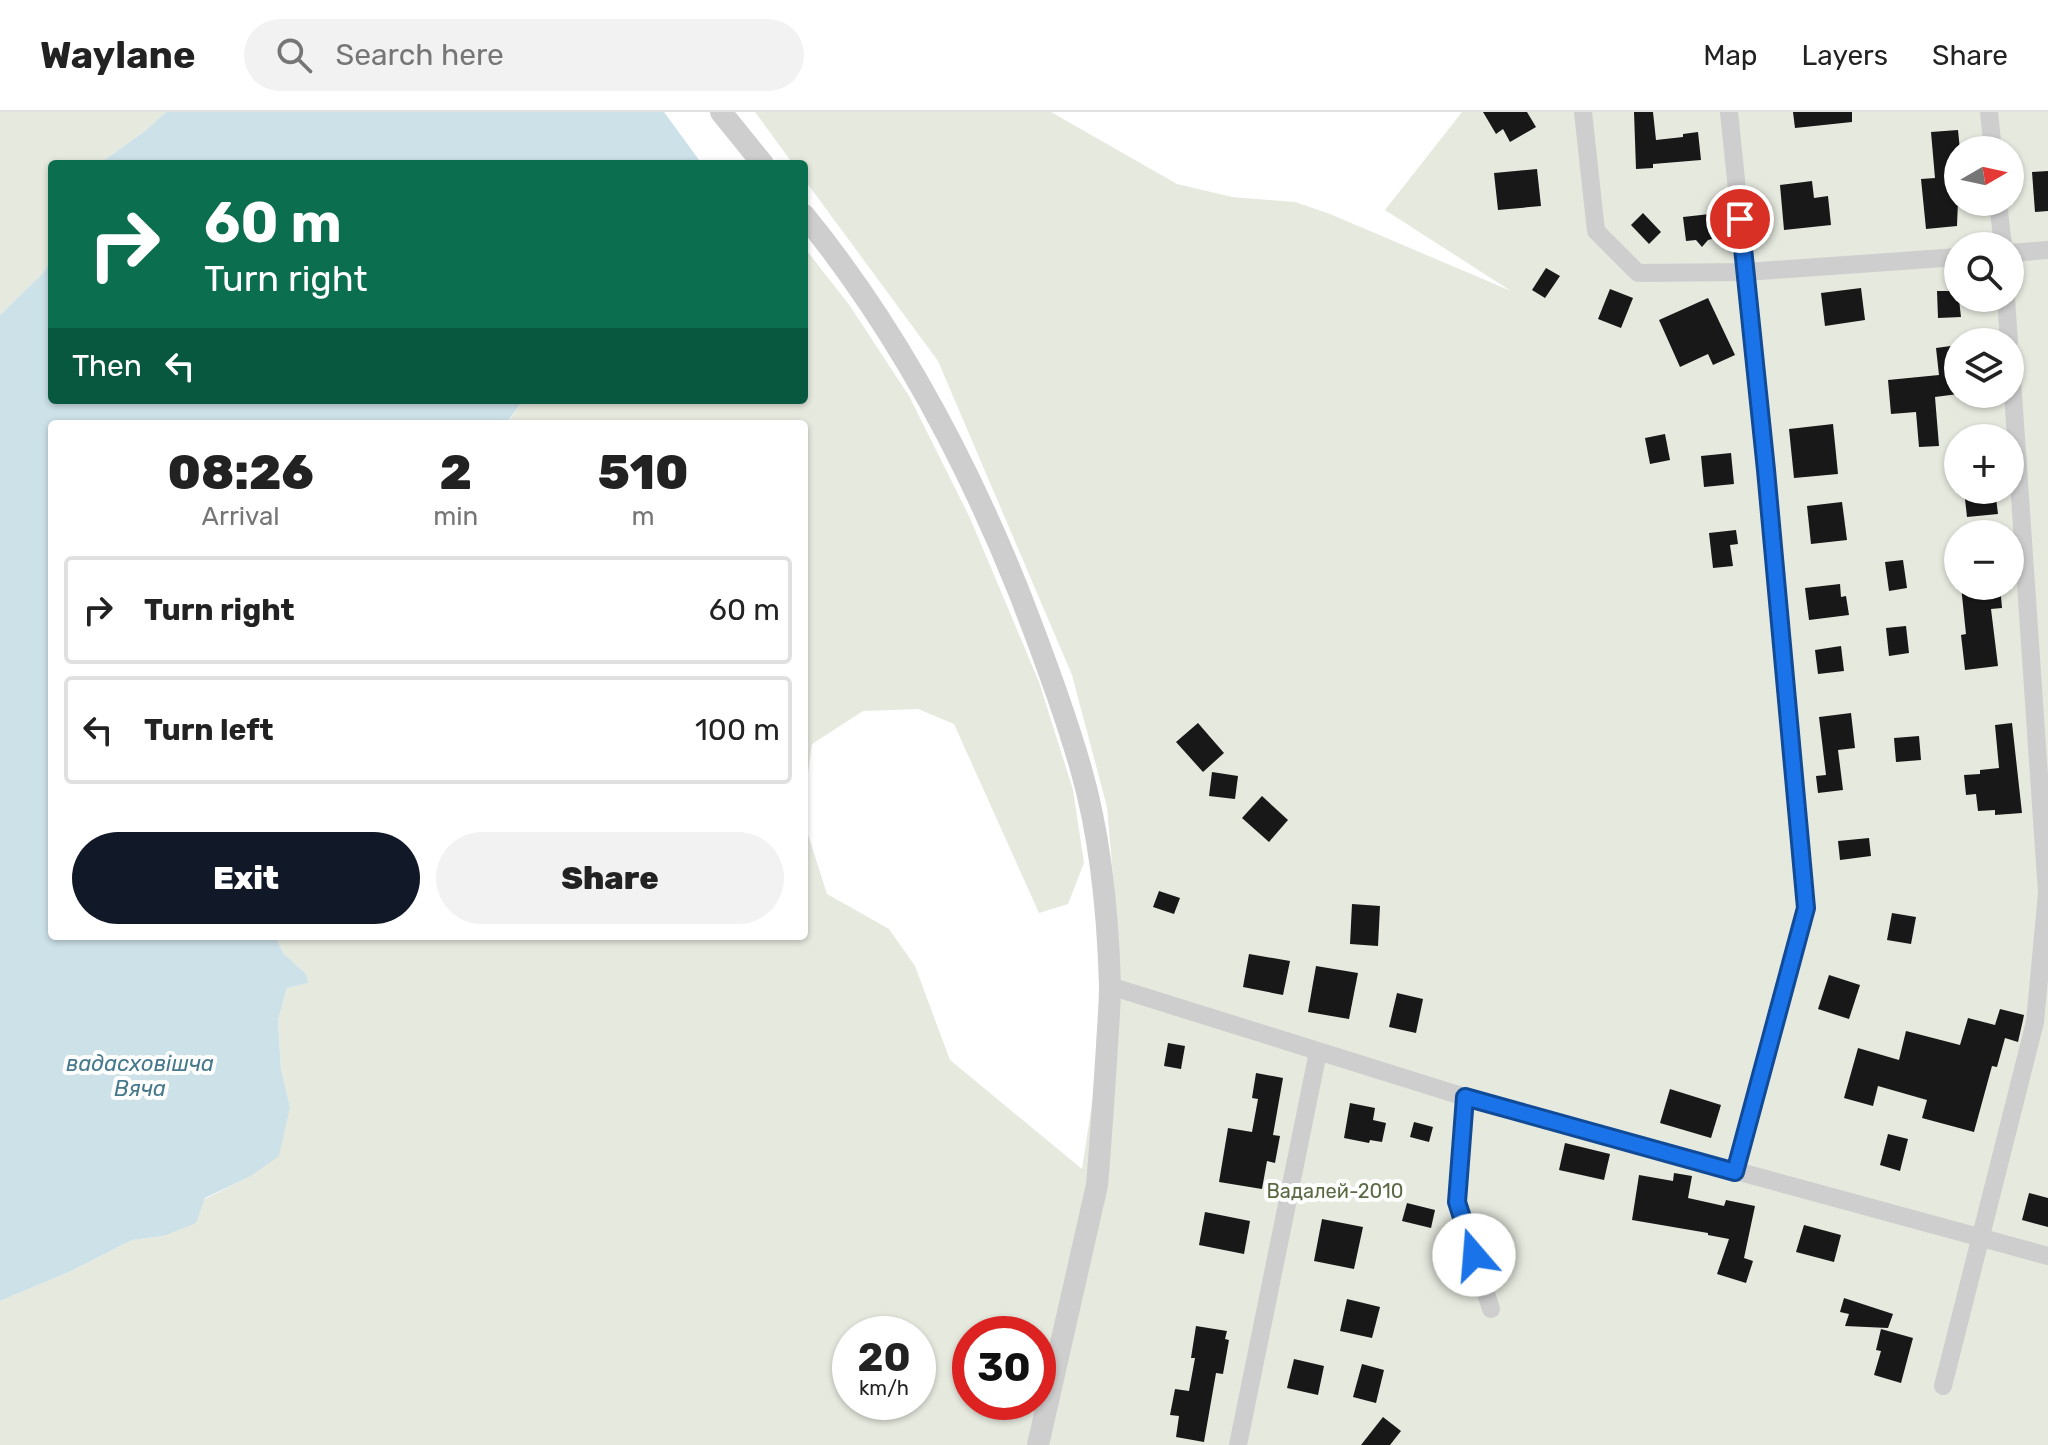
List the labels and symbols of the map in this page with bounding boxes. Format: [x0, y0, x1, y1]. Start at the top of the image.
north arrow [1944, 136, 2024, 216]
pin [1706, 185, 1774, 253]
water label: вадасховішча Вяча [66, 1050, 214, 1102]
park label: Вадалей-2010 [1266, 1179, 1404, 1203]
position arrow [1432, 1213, 1516, 1297]
speed limit sign: 30 [952, 1316, 1056, 1420]

